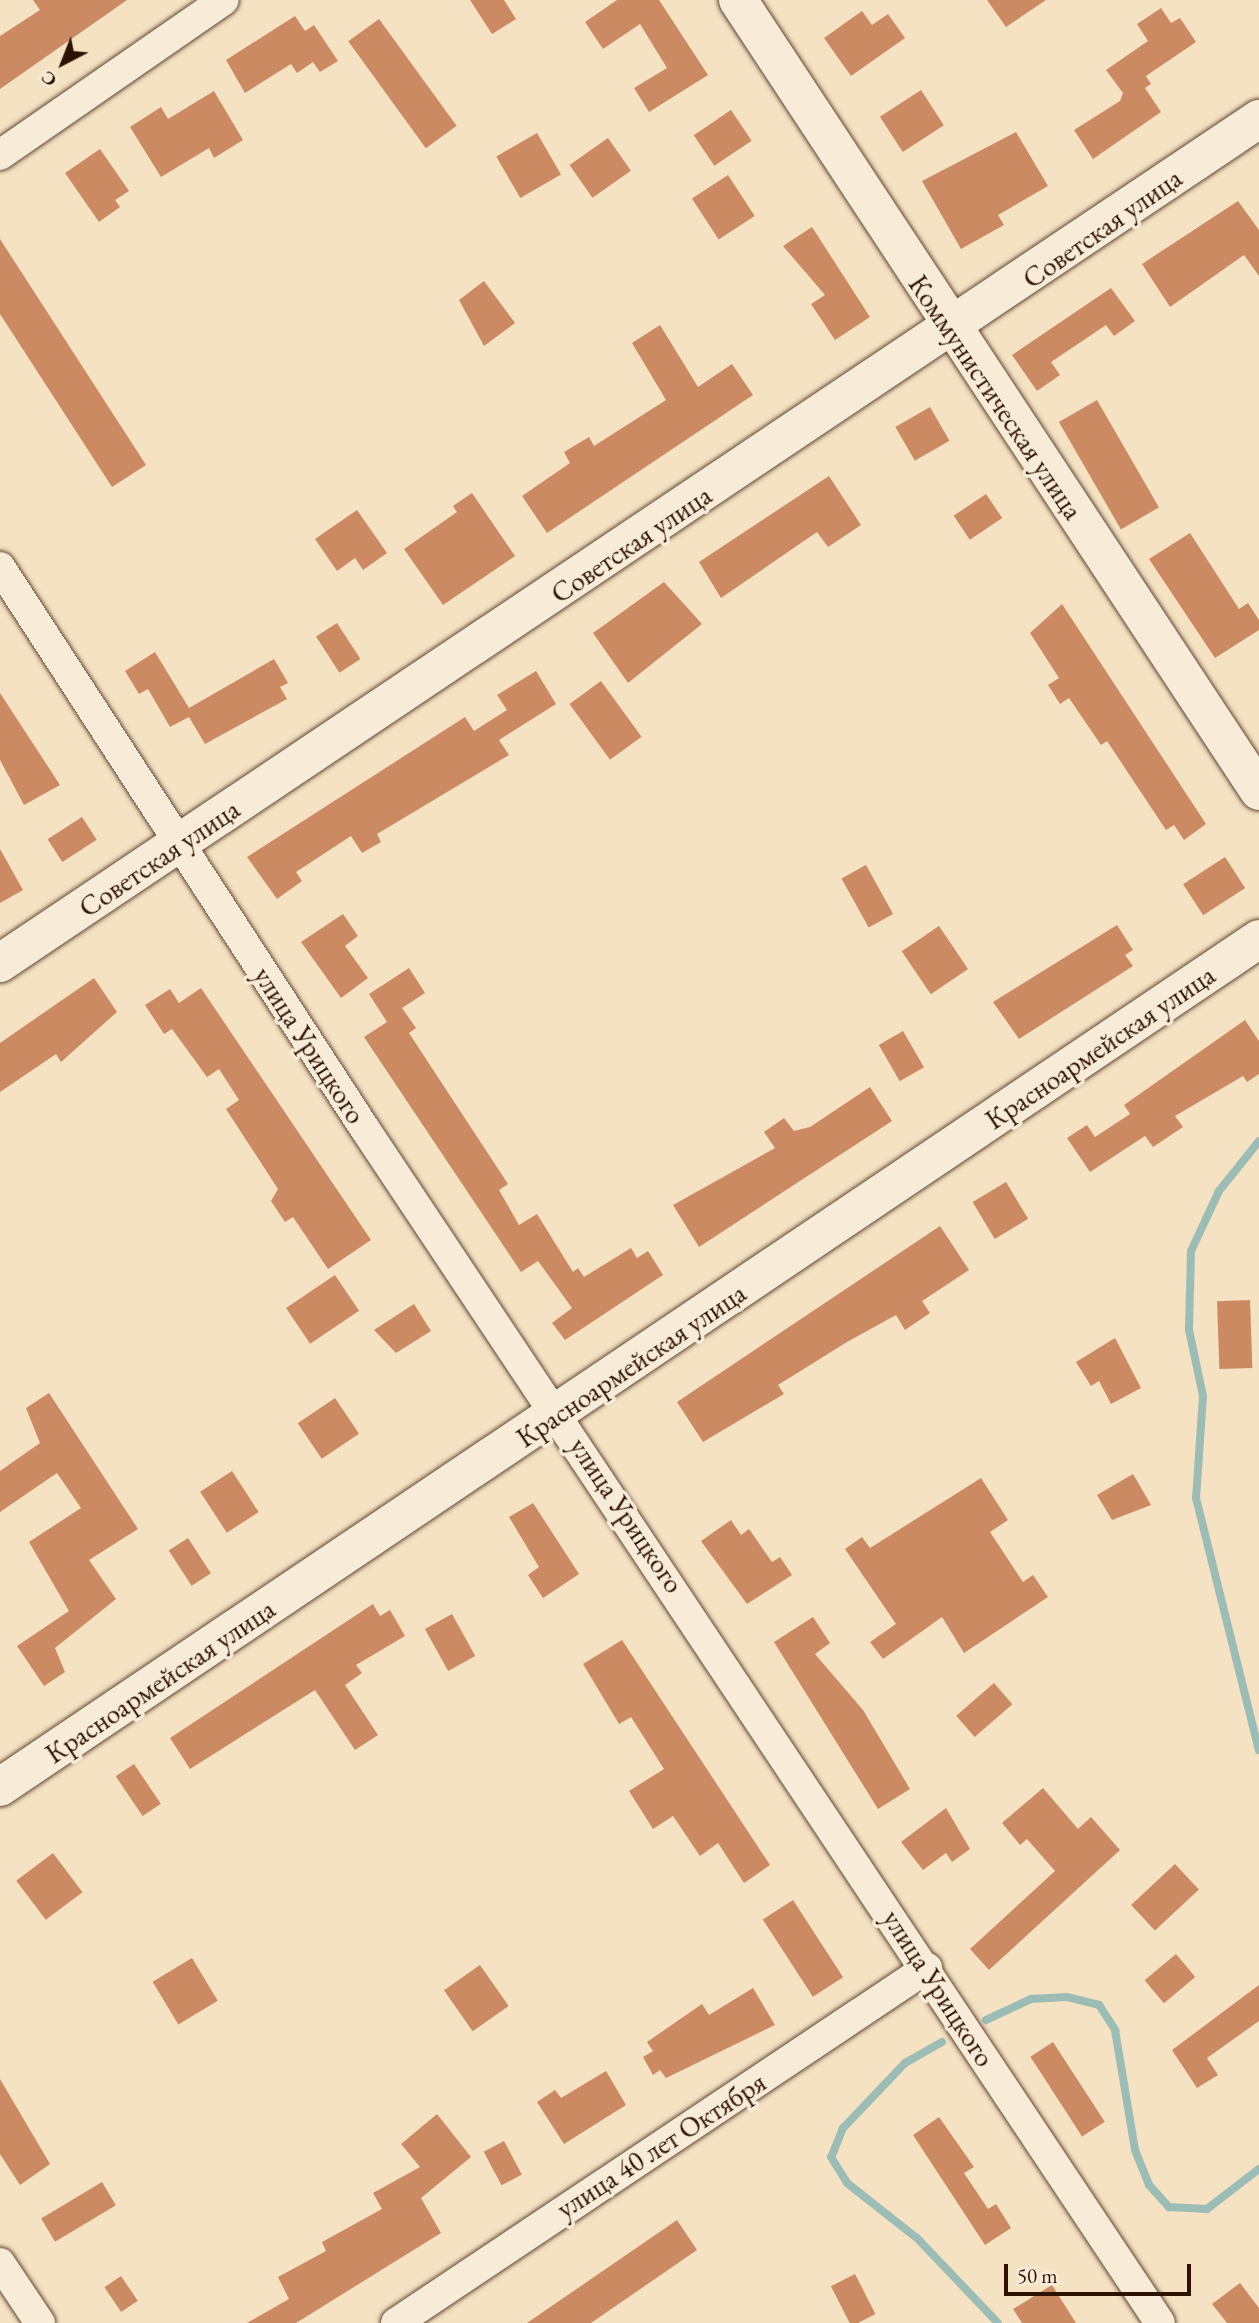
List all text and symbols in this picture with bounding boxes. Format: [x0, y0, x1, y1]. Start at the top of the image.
north arrow [28, 28, 98, 98]
text: С [35, 65, 62, 93]
street label: Советская улица [1016, 161, 1188, 295]
street label: Коммунистическая улица [902, 268, 1090, 526]
street label: Советская улица [544, 478, 718, 610]
street label: Советская улица [72, 792, 246, 924]
street label: Красноармейская улица [979, 958, 1221, 1136]
street label: улица Урицкого [247, 960, 373, 1130]
street label: Красноармейская улица [510, 1276, 752, 1454]
street label: улица Урицкого [563, 1431, 691, 1599]
street label: Красноармейская улица [39, 1592, 281, 1770]
street label: улица Урицкого [876, 1903, 1002, 2073]
street label: улица 40 лет Октября [550, 2065, 772, 2225]
scale bar [1007, 2250, 1194, 2294]
text: 50 m [1017, 2262, 1058, 2289]

